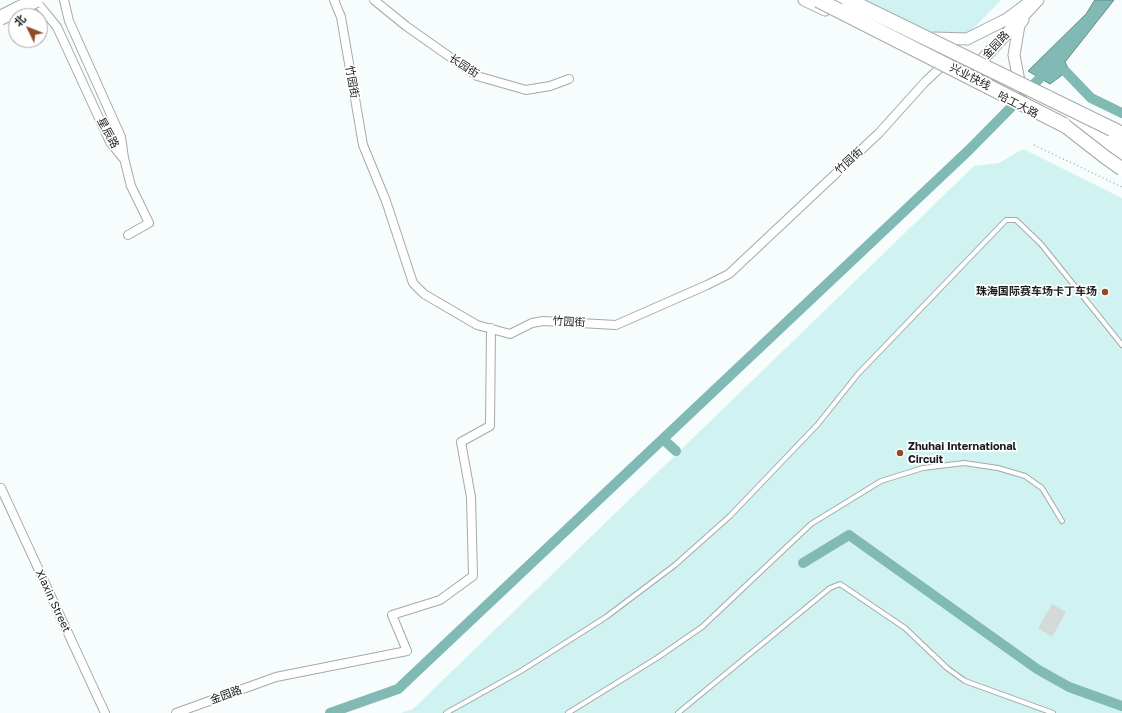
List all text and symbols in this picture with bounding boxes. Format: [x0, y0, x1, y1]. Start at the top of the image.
north arrow [8, 8, 48, 48]
text: 北 [11, 12, 28, 29]
street label: 金园路 [980, 28, 1012, 62]
street label: 长园街 [447, 51, 481, 81]
street label: 兴业快线 [947, 61, 993, 93]
street label: 竹园街 [343, 65, 361, 99]
street label: 哈工大路 [995, 89, 1041, 121]
street label: 星辰路 [94, 115, 122, 151]
street label: 竹园街 [832, 145, 866, 177]
place label: 珠海国际赛车场卡丁车场 [976, 285, 1097, 299]
marker: 珠海国际赛车场卡丁车场 [1100, 287, 1110, 297]
street label: 竹园街 [552, 315, 586, 329]
place label: Zhuhai International Circuit [908, 440, 1016, 466]
marker: Zhuhai International Circuit [895, 448, 905, 458]
street label: Xiaxin Street [33, 568, 73, 634]
street label: 金园路 [208, 683, 244, 707]

